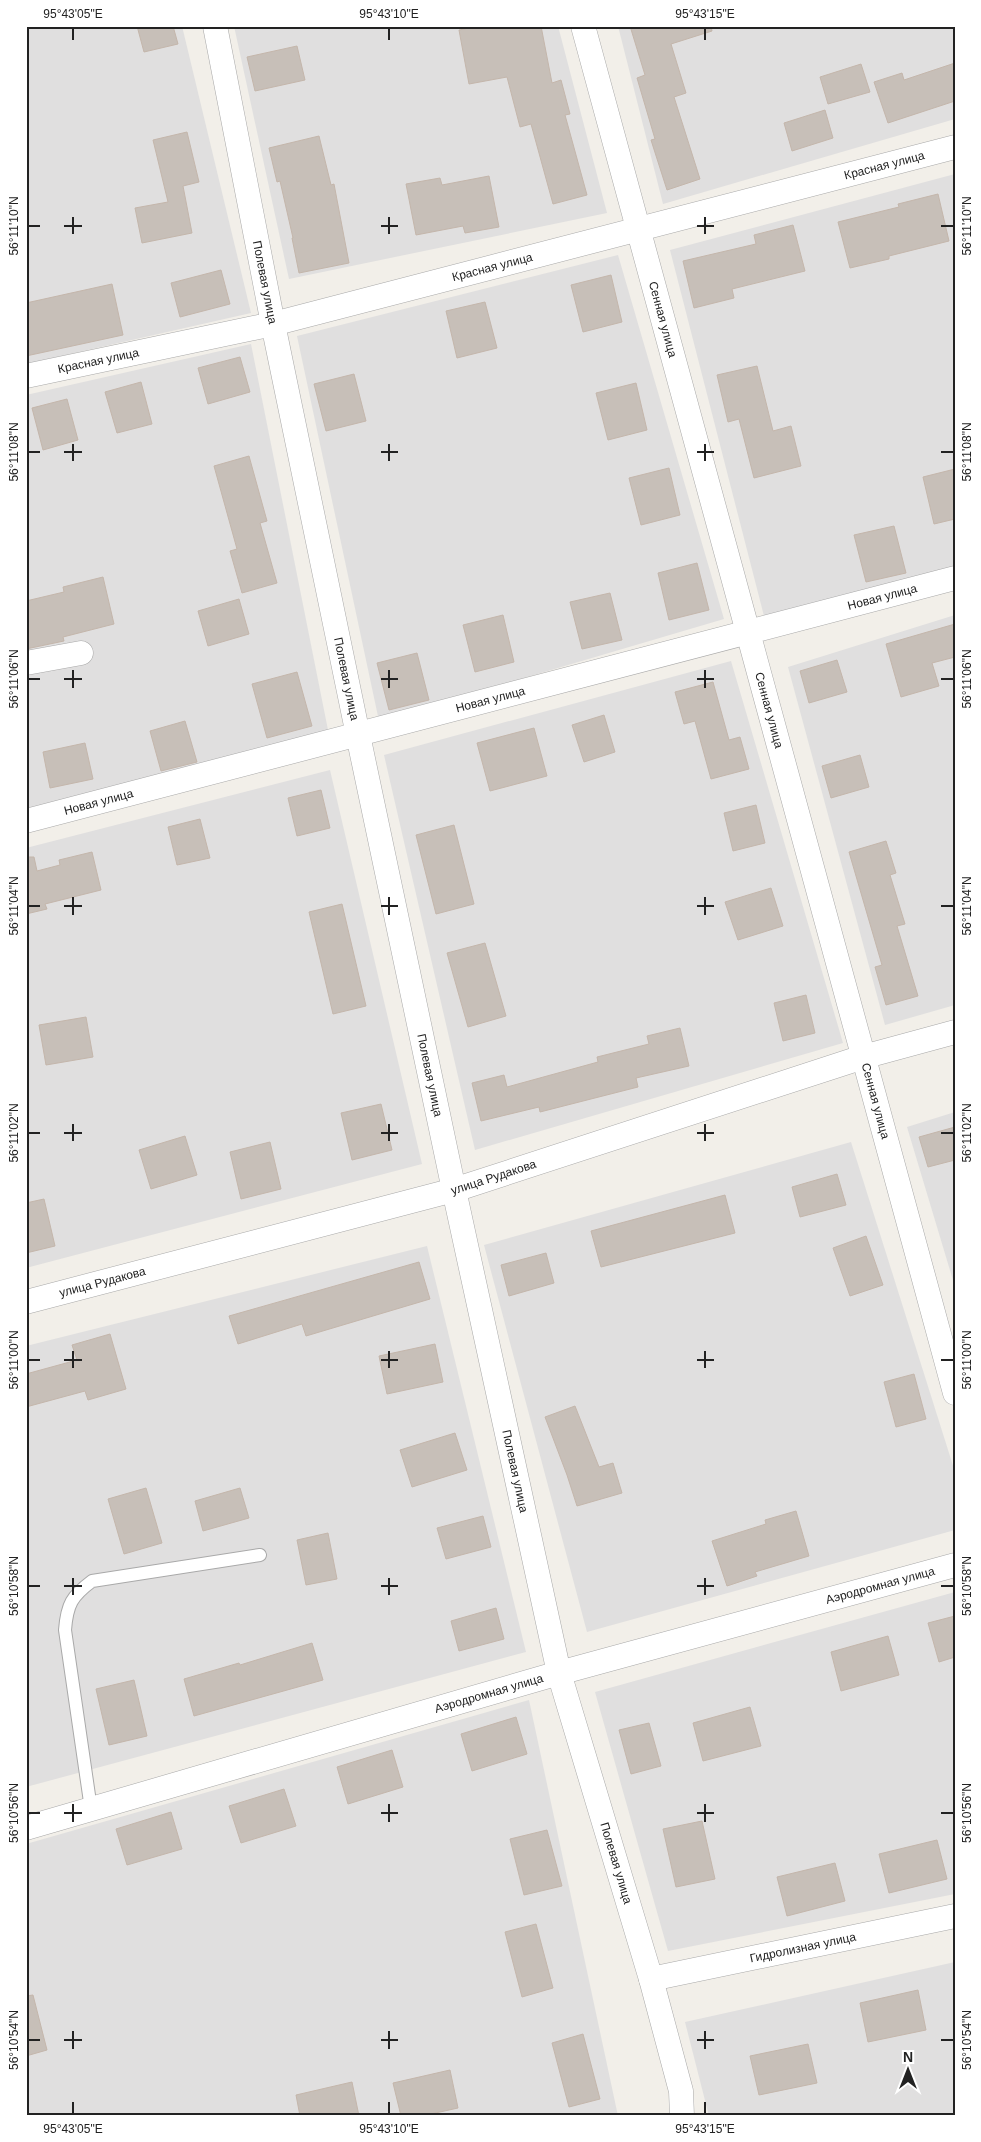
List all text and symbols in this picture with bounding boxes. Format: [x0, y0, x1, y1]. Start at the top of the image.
text: 95°43'05"E [43, 7, 103, 21]
text: 95°43'10"E [359, 7, 419, 21]
text: 95°43'15"E [675, 7, 735, 21]
street label: Красная улица [843, 148, 926, 182]
text: 56°11'10"N [7, 196, 21, 256]
text: 56°11'10"N [960, 196, 974, 256]
street label: Полевая улица [250, 239, 280, 325]
street label: Красная улица [451, 250, 534, 284]
street label: Сенная улица [646, 280, 680, 359]
street label: Красная улица [57, 345, 141, 376]
text: 56°11'08"N [7, 422, 21, 482]
text: 56°11'08"N [960, 422, 974, 482]
street label: Новая улица [846, 581, 919, 613]
street label: Полевая улица [331, 636, 362, 722]
text: 56°11'06"N [7, 649, 21, 709]
text: 56°11'06"N [960, 649, 974, 709]
street label: Сенная улица [752, 671, 786, 750]
street label: Новая улица [454, 684, 527, 715]
street label: Новая улица [62, 786, 135, 818]
text: 56°11'04"N [7, 876, 21, 936]
text: 56°11'04"N [960, 876, 974, 936]
street label: Полевая улица [414, 1032, 445, 1118]
street label: Сенная улица [858, 1061, 893, 1141]
text: 56°11'02"N [7, 1103, 21, 1163]
text: 56°11'02"N [960, 1103, 974, 1163]
street label: улица Рудакова [449, 1157, 538, 1198]
street label: улица Рудакова [58, 1264, 147, 1300]
text: 56°11'00"N [7, 1330, 21, 1390]
text: 56°11'00"N [960, 1330, 974, 1390]
street label: Полевая улица [499, 1428, 531, 1514]
text: 56°10'58"N [7, 1556, 21, 1616]
text: 56°10'58"N [960, 1556, 974, 1616]
street label: Аэродромная улица [824, 1564, 937, 1607]
street label: Аэродромная улица [433, 1671, 545, 1716]
text: 56°10'56"N [7, 1783, 21, 1843]
text: 56°10'56"N [960, 1783, 974, 1843]
street label: Полевая улица [597, 1821, 635, 1906]
street label: Гидролизная улица [748, 1930, 857, 1965]
text: 56°10'54"N [7, 2010, 21, 2070]
text: 56°10'54"N [960, 2010, 974, 2070]
north arrow [884, 2044, 934, 2094]
text: N [903, 2049, 913, 2065]
text: 95°43'05"E [43, 2122, 103, 2136]
text: 95°43'10"E [359, 2122, 419, 2136]
text: 95°43'15"E [675, 2122, 735, 2136]

